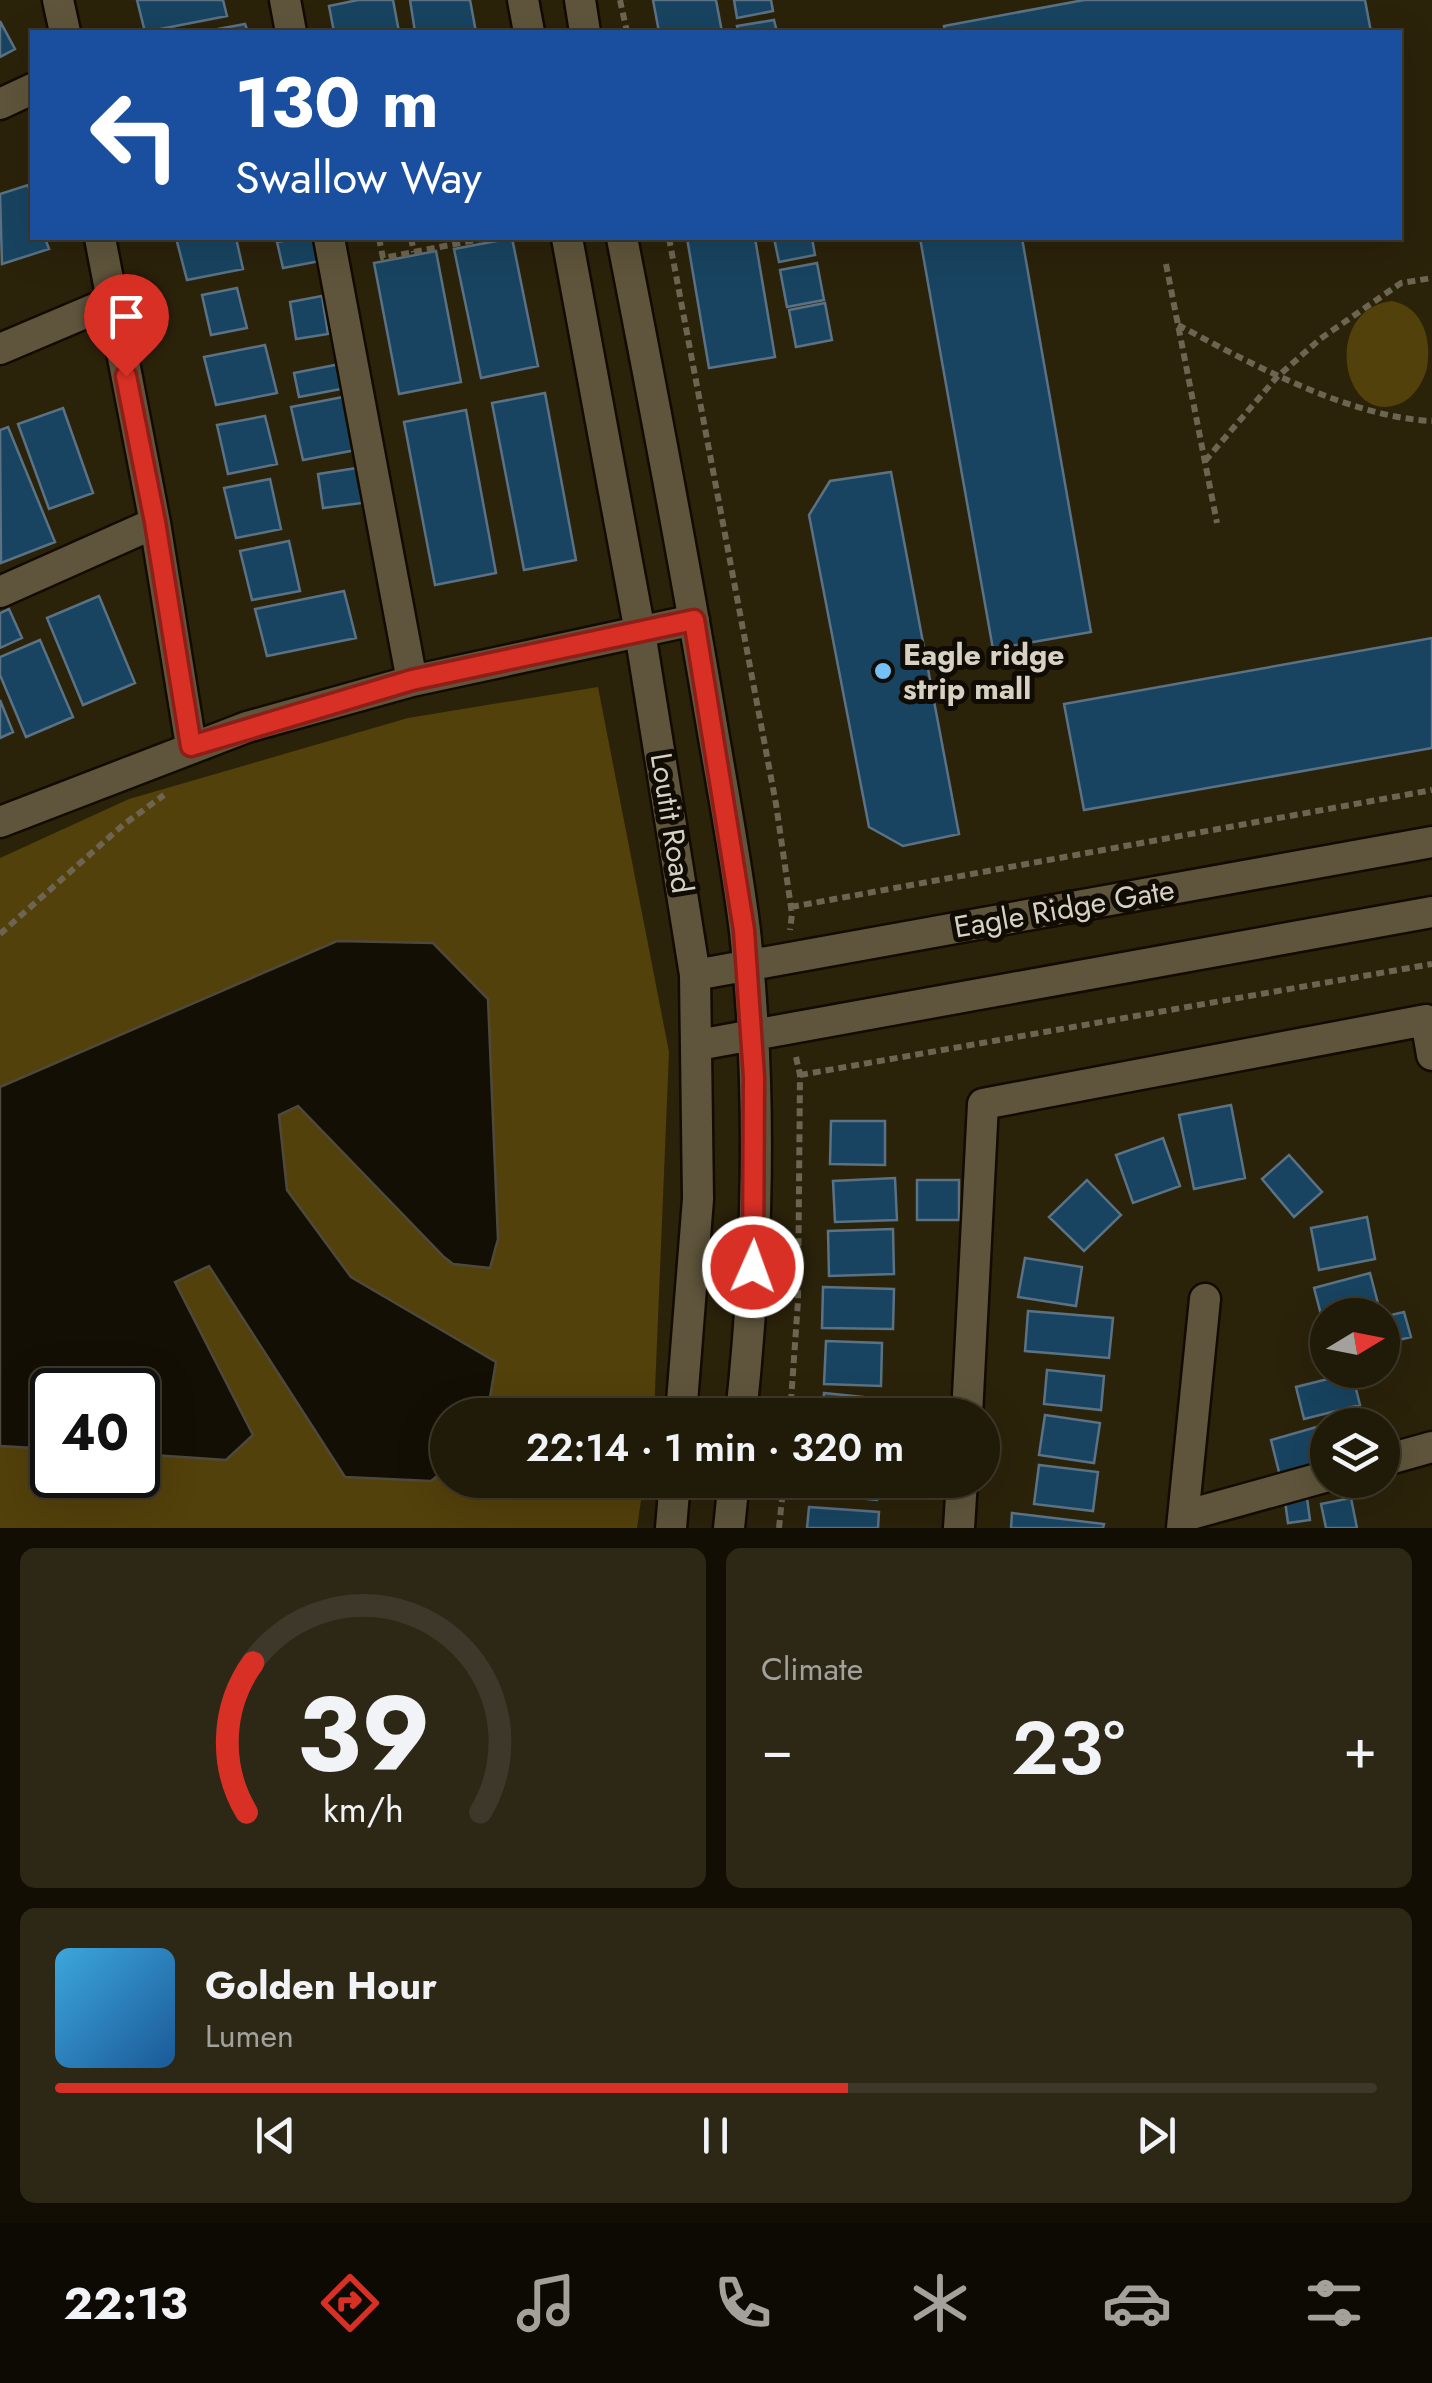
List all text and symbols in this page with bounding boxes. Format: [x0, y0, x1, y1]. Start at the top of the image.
text: 130 m [235, 52, 439, 153]
icon: left [70, 70, 200, 200]
text: Swallow Way [235, 145, 482, 210]
pin [84, 274, 169, 377]
icon: arrive [99, 289, 154, 344]
place label: Eagle ridge strip mall [903, 633, 1064, 710]
marker: Eagle ridge strip mall [872, 660, 894, 682]
street label: Loutit Road [640, 750, 704, 896]
street label: Eagle Ridge Gate [950, 867, 1178, 949]
position arrow [701, 1215, 805, 1319]
north arrow [1310, 1298, 1400, 1388]
map controls [1310, 1298, 1400, 1498]
speed limit sign: 40 [30, 1368, 160, 1498]
button: layers [1310, 1408, 1400, 1498]
text: 22:14 · 1 min · 320 m [526, 1420, 904, 1475]
text: Climate [761, 1646, 863, 1692]
text: 39 [296, 1659, 430, 1809]
text: 23° [1011, 1694, 1125, 1802]
text: − [761, 1709, 793, 1789]
text: + [1343, 1709, 1377, 1789]
text: km/h [323, 1784, 403, 1835]
text: Golden Hour [205, 1958, 437, 2013]
text: Lumen [205, 2013, 294, 2059]
icon: previous [248, 2108, 303, 2163]
icon: pause [688, 2108, 743, 2163]
icon: next [1129, 2108, 1184, 2163]
icon: directions [315, 2268, 385, 2338]
icon: music [511, 2268, 581, 2338]
icon: phone [708, 2268, 778, 2338]
icon: climate [905, 2268, 975, 2338]
icon: car [1102, 2268, 1172, 2338]
icon: filters [1299, 2268, 1369, 2338]
text: 22:13 [63, 2271, 188, 2336]

